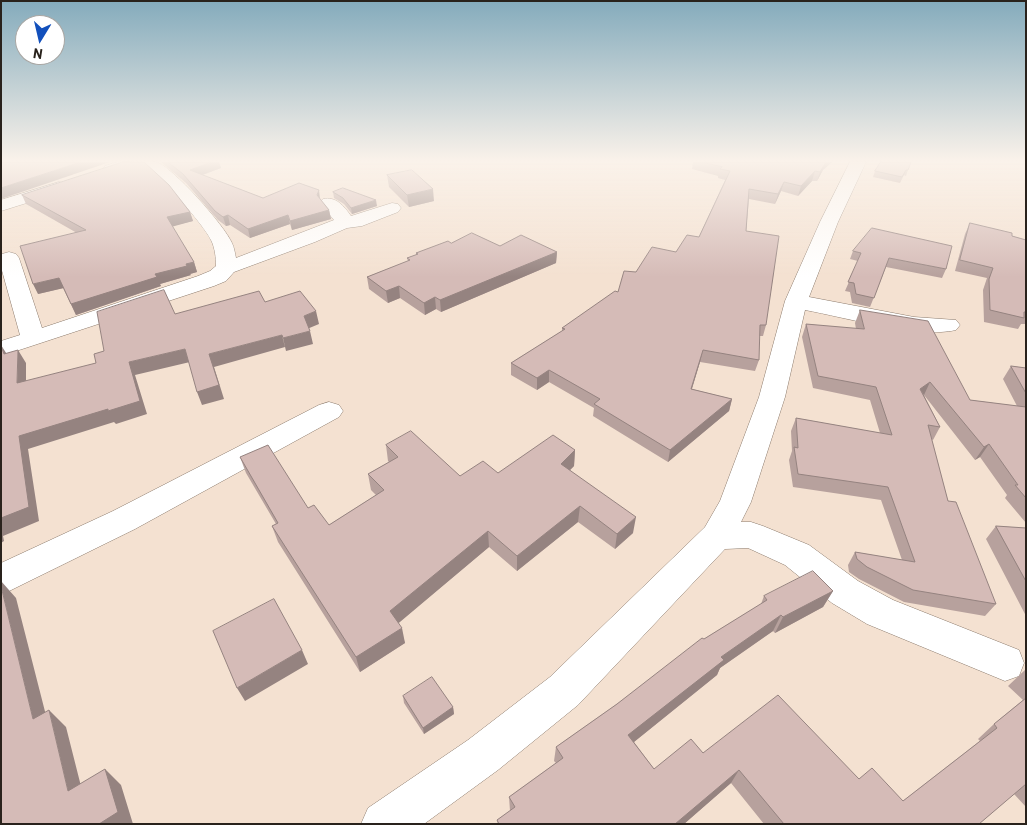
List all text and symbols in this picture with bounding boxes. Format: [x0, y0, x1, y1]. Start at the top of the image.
north arrow [15, 15, 65, 65]
text: N [32, 45, 44, 63]

